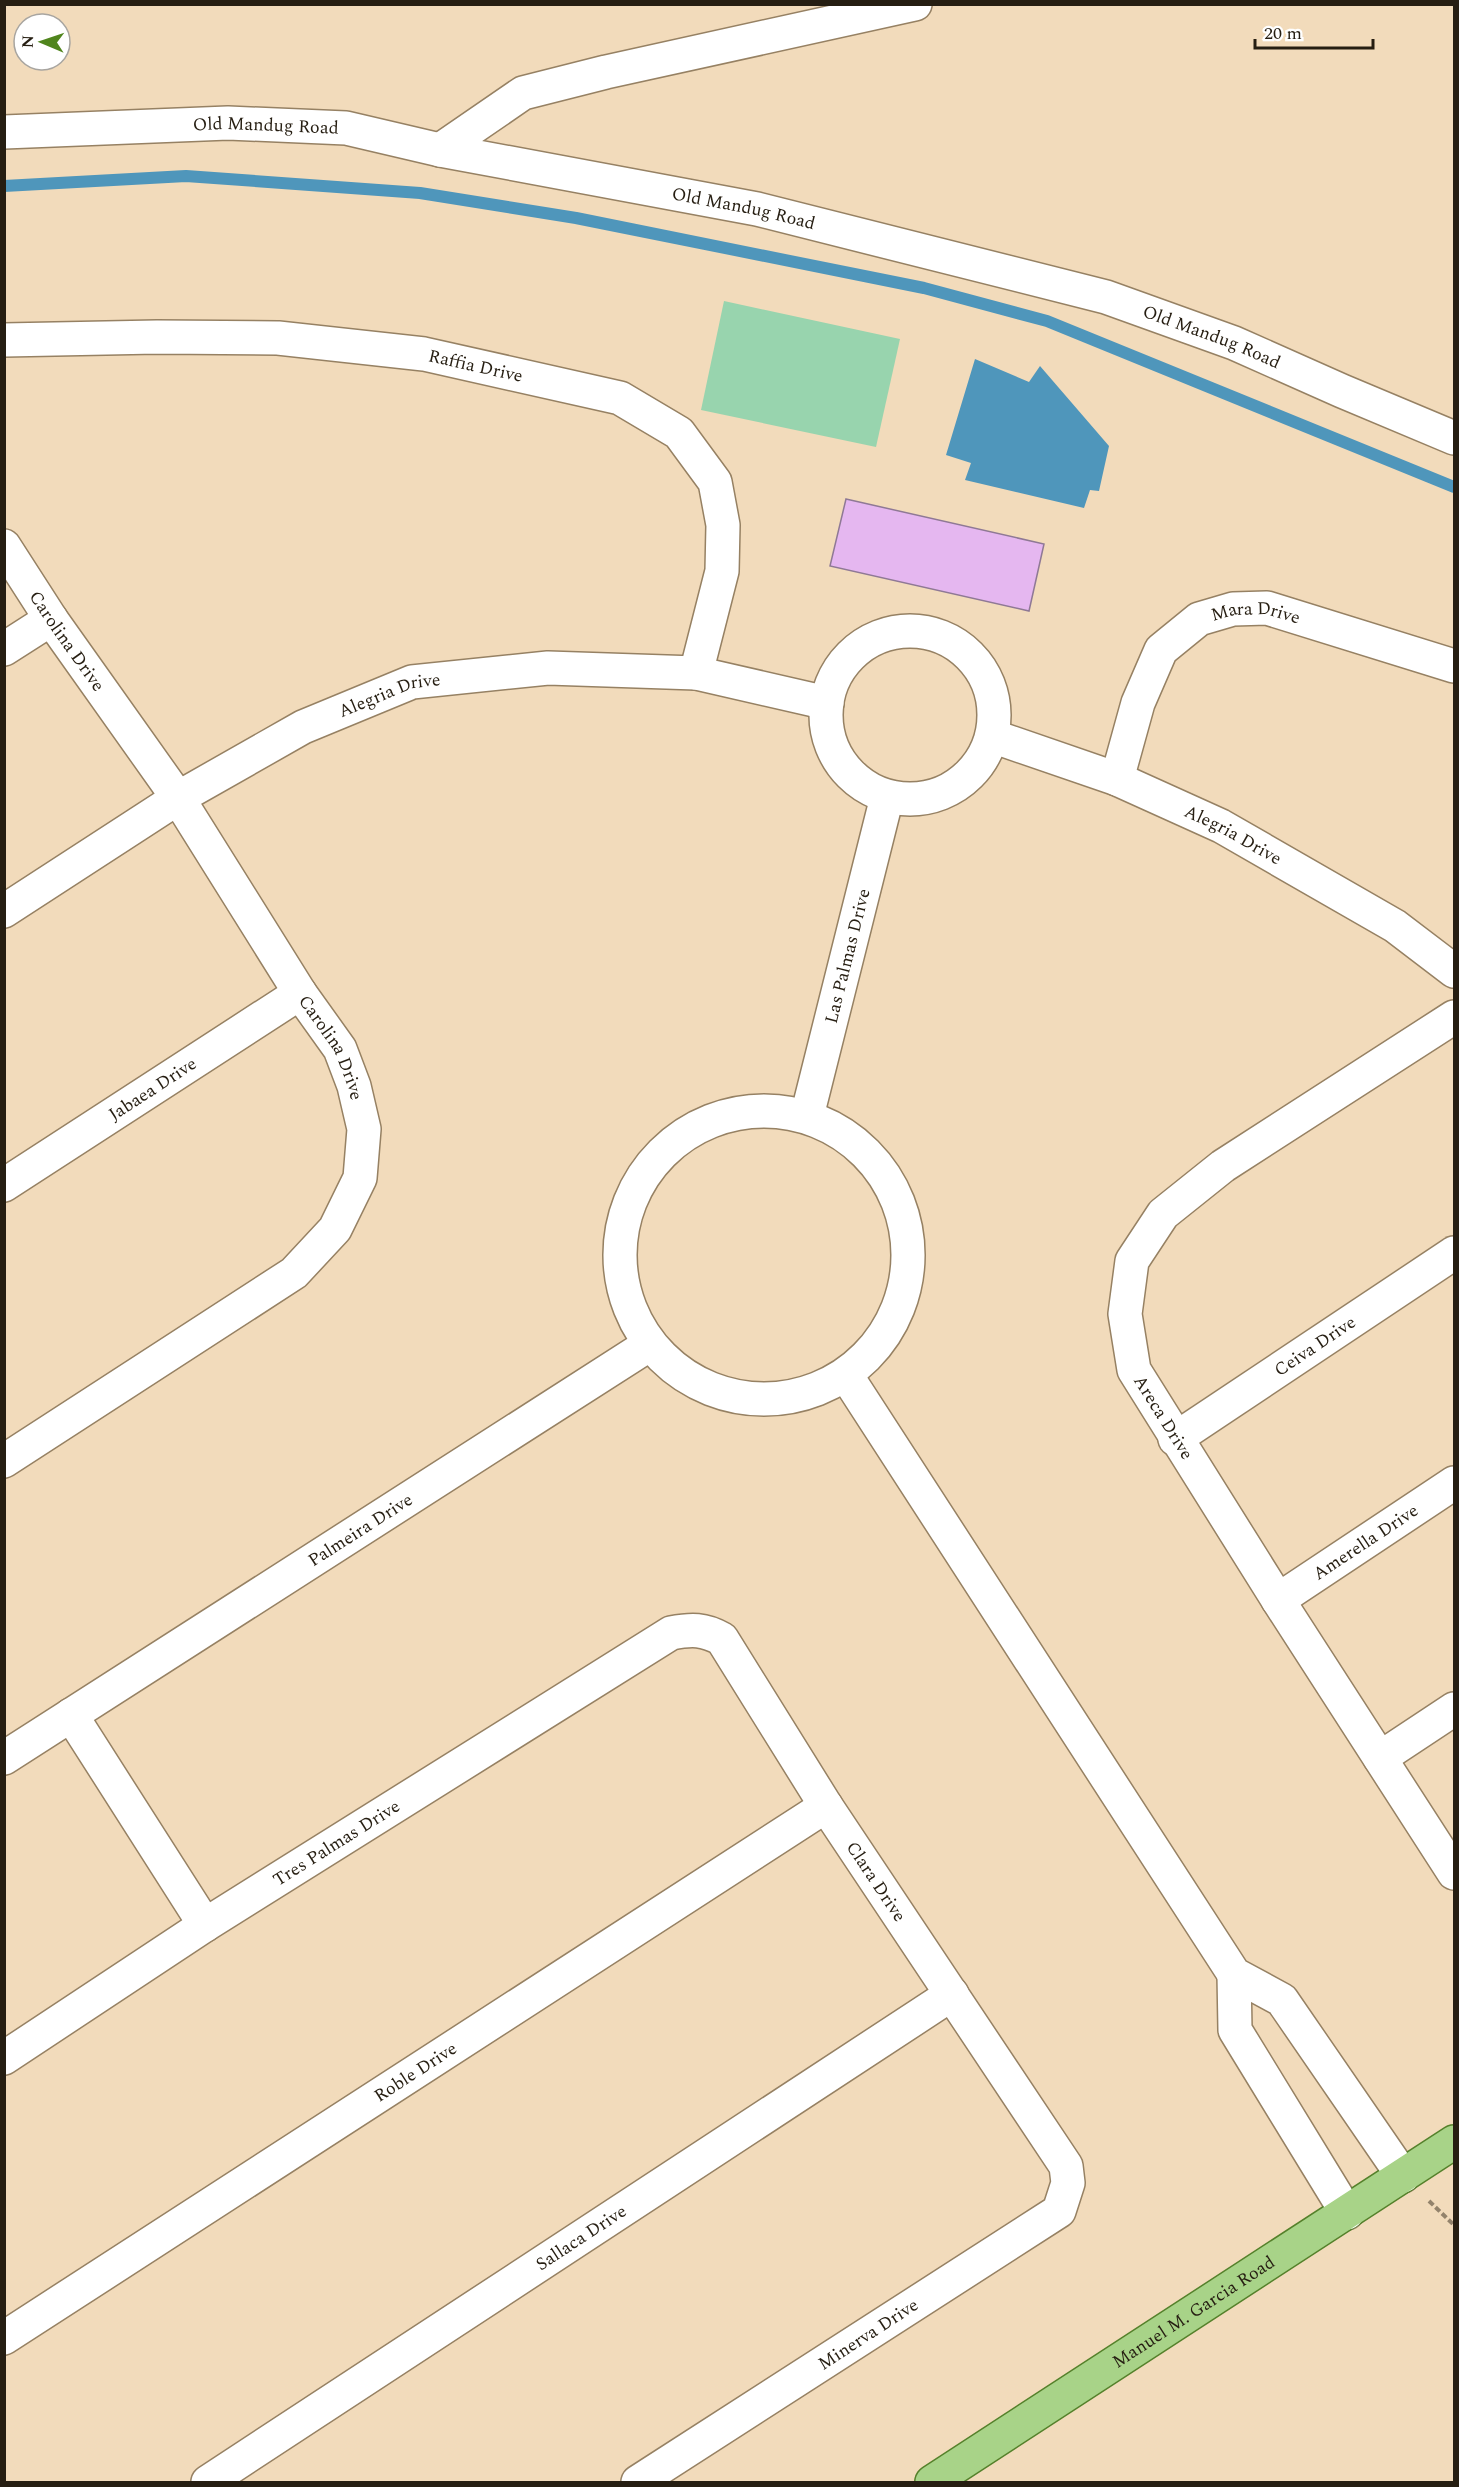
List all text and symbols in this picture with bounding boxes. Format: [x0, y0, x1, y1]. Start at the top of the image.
north arrow [12, 12, 72, 72]
scale bar [1255, 12, 1374, 50]
text: 20 m [1264, 20, 1302, 47]
text: N [16, 35, 40, 48]
street label: Old Mandug Road [192, 110, 339, 142]
street label: Old Mandug Road [670, 180, 818, 237]
street label: Old Mandug Road [1139, 298, 1285, 376]
street label: Raffia Drive [426, 342, 526, 390]
street label: Carolina Drive [22, 585, 111, 697]
street label: Mara Drive [1208, 595, 1304, 632]
street label: Alegria Drive [334, 666, 442, 725]
street label: Alegria Drive [1180, 798, 1287, 872]
street label: Las Palmas Drive [818, 886, 878, 1026]
street label: Carolina Drive [291, 989, 370, 1103]
street label: Jabaea Drive [103, 1050, 202, 1128]
street label: Ceiva Drive [1269, 1309, 1361, 1383]
street label: Areca Drive [1126, 1370, 1200, 1465]
street label: Palmeira Drive [303, 1487, 418, 1574]
street label: Amerella Drive [1308, 1497, 1424, 1587]
street label: Tres Palmas Drive [268, 1793, 405, 1893]
street label: Clara Drive [839, 1836, 913, 1927]
street label: Roble Drive [369, 2035, 463, 2109]
street label: Sallaca Drive [530, 2198, 632, 2278]
street label: Manuel M. Garcia Road [1107, 2249, 1280, 2375]
street label: Minerva Drive [813, 2292, 924, 2377]

